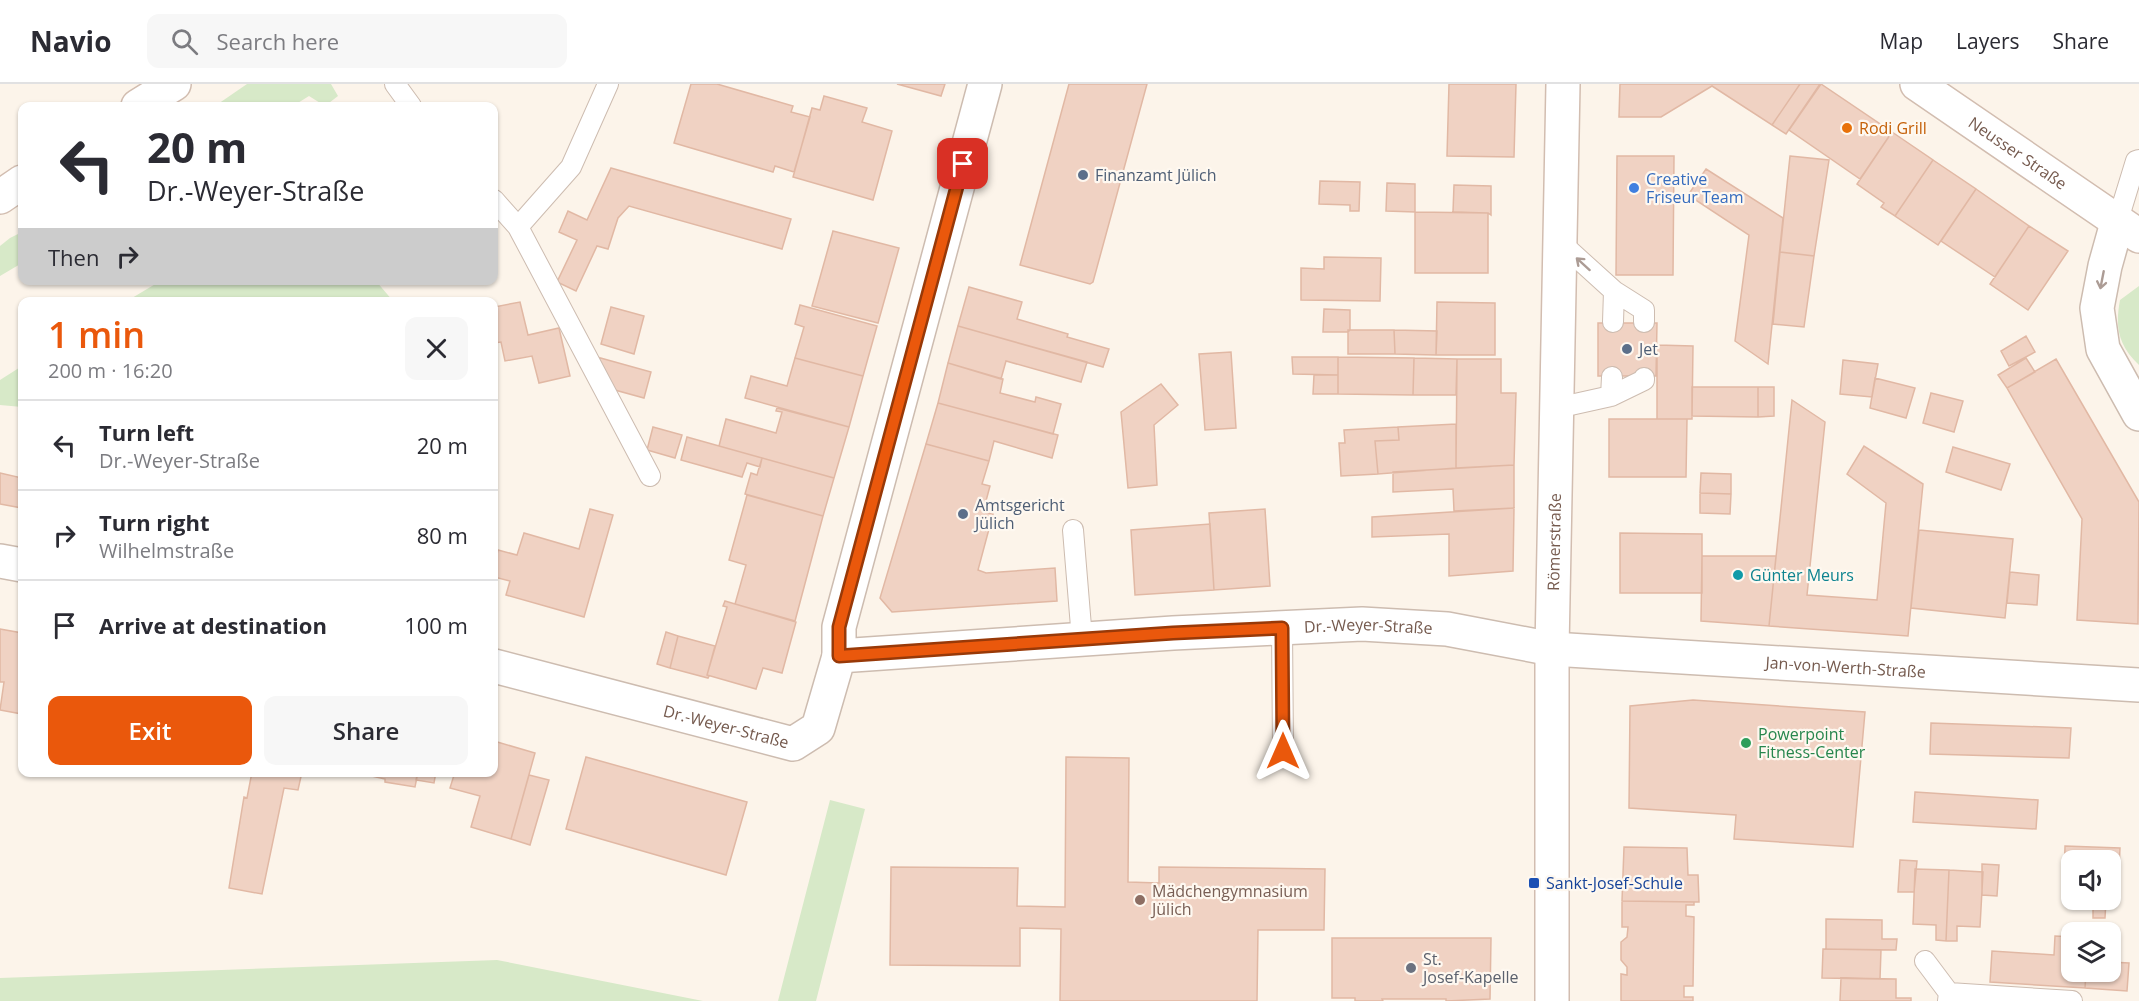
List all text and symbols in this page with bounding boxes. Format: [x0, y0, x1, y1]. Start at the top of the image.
search box [147, 14, 567, 68]
text: Navio [30, 22, 111, 60]
icon: search [168, 25, 201, 58]
text: Search here [216, 26, 339, 56]
text: Map [1880, 27, 1923, 55]
text: Layers [1956, 27, 2020, 55]
text: Share [2053, 27, 2109, 55]
street label: Neusser Straße [1964, 111, 2071, 194]
place label: Rodi Grill [1859, 117, 1927, 139]
text: 20 m [147, 118, 247, 175]
marker: Rodi Grill [1840, 121, 1854, 135]
icon: left [48, 126, 126, 204]
pin [937, 138, 988, 189]
icon: arrive [946, 147, 979, 180]
place label: Finanzamt Jülich [1095, 164, 1217, 186]
marker: Finanzamt Jülich [1076, 168, 1090, 182]
place label: Creative Friseur Team [1646, 168, 1743, 208]
text: Dr.-Weyer-Straße [147, 172, 364, 209]
marker: Creative Friseur Team [1627, 181, 1641, 195]
icon: right [111, 240, 144, 273]
text: Then [48, 242, 99, 272]
one-way arrow [1576, 257, 1591, 271]
one-way arrow [2096, 270, 2107, 289]
text: 1 min [48, 310, 145, 359]
button: close [405, 317, 468, 380]
place label: Jet [1637, 338, 1658, 360]
marker: Jet [1620, 342, 1634, 356]
text: 200 m · 16:20 [48, 357, 173, 384]
text: Turn left [99, 417, 194, 447]
icon: left [48, 429, 81, 462]
text: 20 m [417, 430, 468, 460]
text: Dr.-Weyer-Straße [99, 447, 260, 474]
street label: Römerstraße [1542, 493, 1566, 591]
place label: Amtsgericht Jülich [973, 494, 1065, 534]
text: Turn right [99, 507, 210, 537]
marker: Amtsgericht Jülich [956, 507, 970, 521]
icon: right [48, 519, 81, 552]
text: 80 m [417, 520, 468, 550]
text: Wilhelmstraße [99, 537, 234, 564]
place label: Günter Meurs [1750, 564, 1854, 586]
marker: Günter Meurs [1731, 568, 1745, 582]
icon: arrive [48, 609, 81, 642]
text: Arrive at destination [99, 610, 327, 640]
text: 100 m [404, 610, 468, 640]
street label: Dr.-Weyer-Straße [1303, 613, 1433, 639]
street label: Jan-von-Werth-Straße [1763, 651, 1927, 683]
button: Exit [48, 696, 252, 765]
button: Share [264, 696, 468, 765]
street label: Dr.-Weyer-Straße [661, 700, 791, 753]
position arrow [1251, 719, 1315, 783]
place label: Powerpoint Fitness-Center [1758, 723, 1866, 763]
marker: Powerpoint Fitness-Center [1739, 736, 1753, 750]
map controls [2061, 850, 2121, 982]
button: sound [2061, 850, 2121, 910]
place label: Sankt-Josef-Schule [1546, 872, 1683, 894]
marker: Sankt-Josef-Schule [1527, 876, 1541, 890]
place label: Mädchengymnasium Jülich [1150, 880, 1308, 920]
marker: Mädchengymnasium Jülich [1133, 893, 1147, 907]
button: layers [2061, 922, 2121, 982]
place label: St. Josef-Kapelle [1421, 948, 1519, 988]
marker: St. Josef-Kapelle [1404, 961, 1418, 975]

